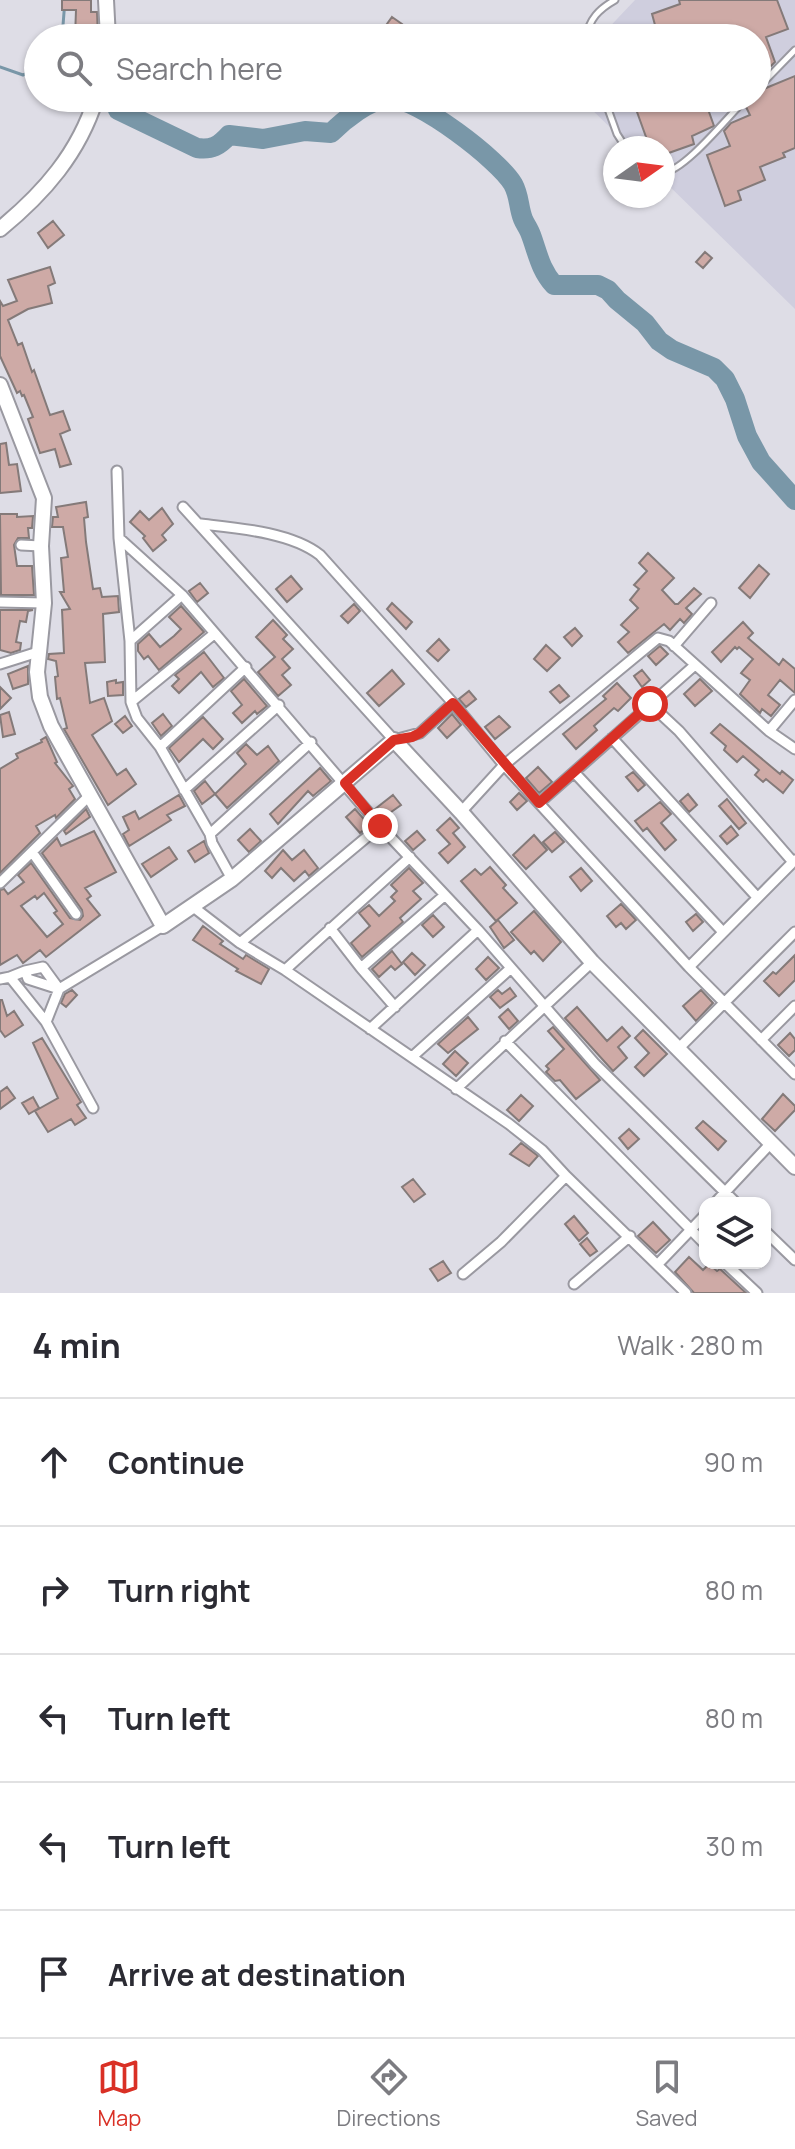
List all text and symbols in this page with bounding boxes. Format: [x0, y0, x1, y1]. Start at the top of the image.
search box [24, 24, 771, 112]
icon: search [52, 46, 96, 90]
text: Search here [116, 48, 283, 89]
north arrow [603, 136, 675, 208]
route start [632, 686, 668, 722]
route end [362, 808, 398, 844]
map controls [699, 1197, 771, 1269]
button: layers [699, 1197, 771, 1269]
text: 4 min [32, 1322, 121, 1368]
text: Walk · 280 m [617, 1327, 763, 1363]
icon: ahead [32, 1440, 76, 1484]
text: Continue [108, 1442, 244, 1483]
text: 90 m [704, 1444, 763, 1480]
icon: right [32, 1568, 76, 1612]
text: Turn right [108, 1570, 251, 1611]
text: 80 m [705, 1572, 763, 1608]
icon: left [32, 1696, 76, 1740]
text: Turn left [108, 1698, 231, 1739]
text: 80 m [705, 1700, 763, 1736]
icon: left [32, 1824, 76, 1868]
text: Turn left [108, 1826, 231, 1867]
text: 30 m [706, 1828, 763, 1864]
icon: arrive [32, 1952, 76, 1996]
text: Arrive at destination [108, 1954, 406, 1995]
tab: Map [97, 2055, 141, 2133]
tab: Directions [336, 2055, 441, 2133]
tab: Saved [636, 2055, 698, 2133]

